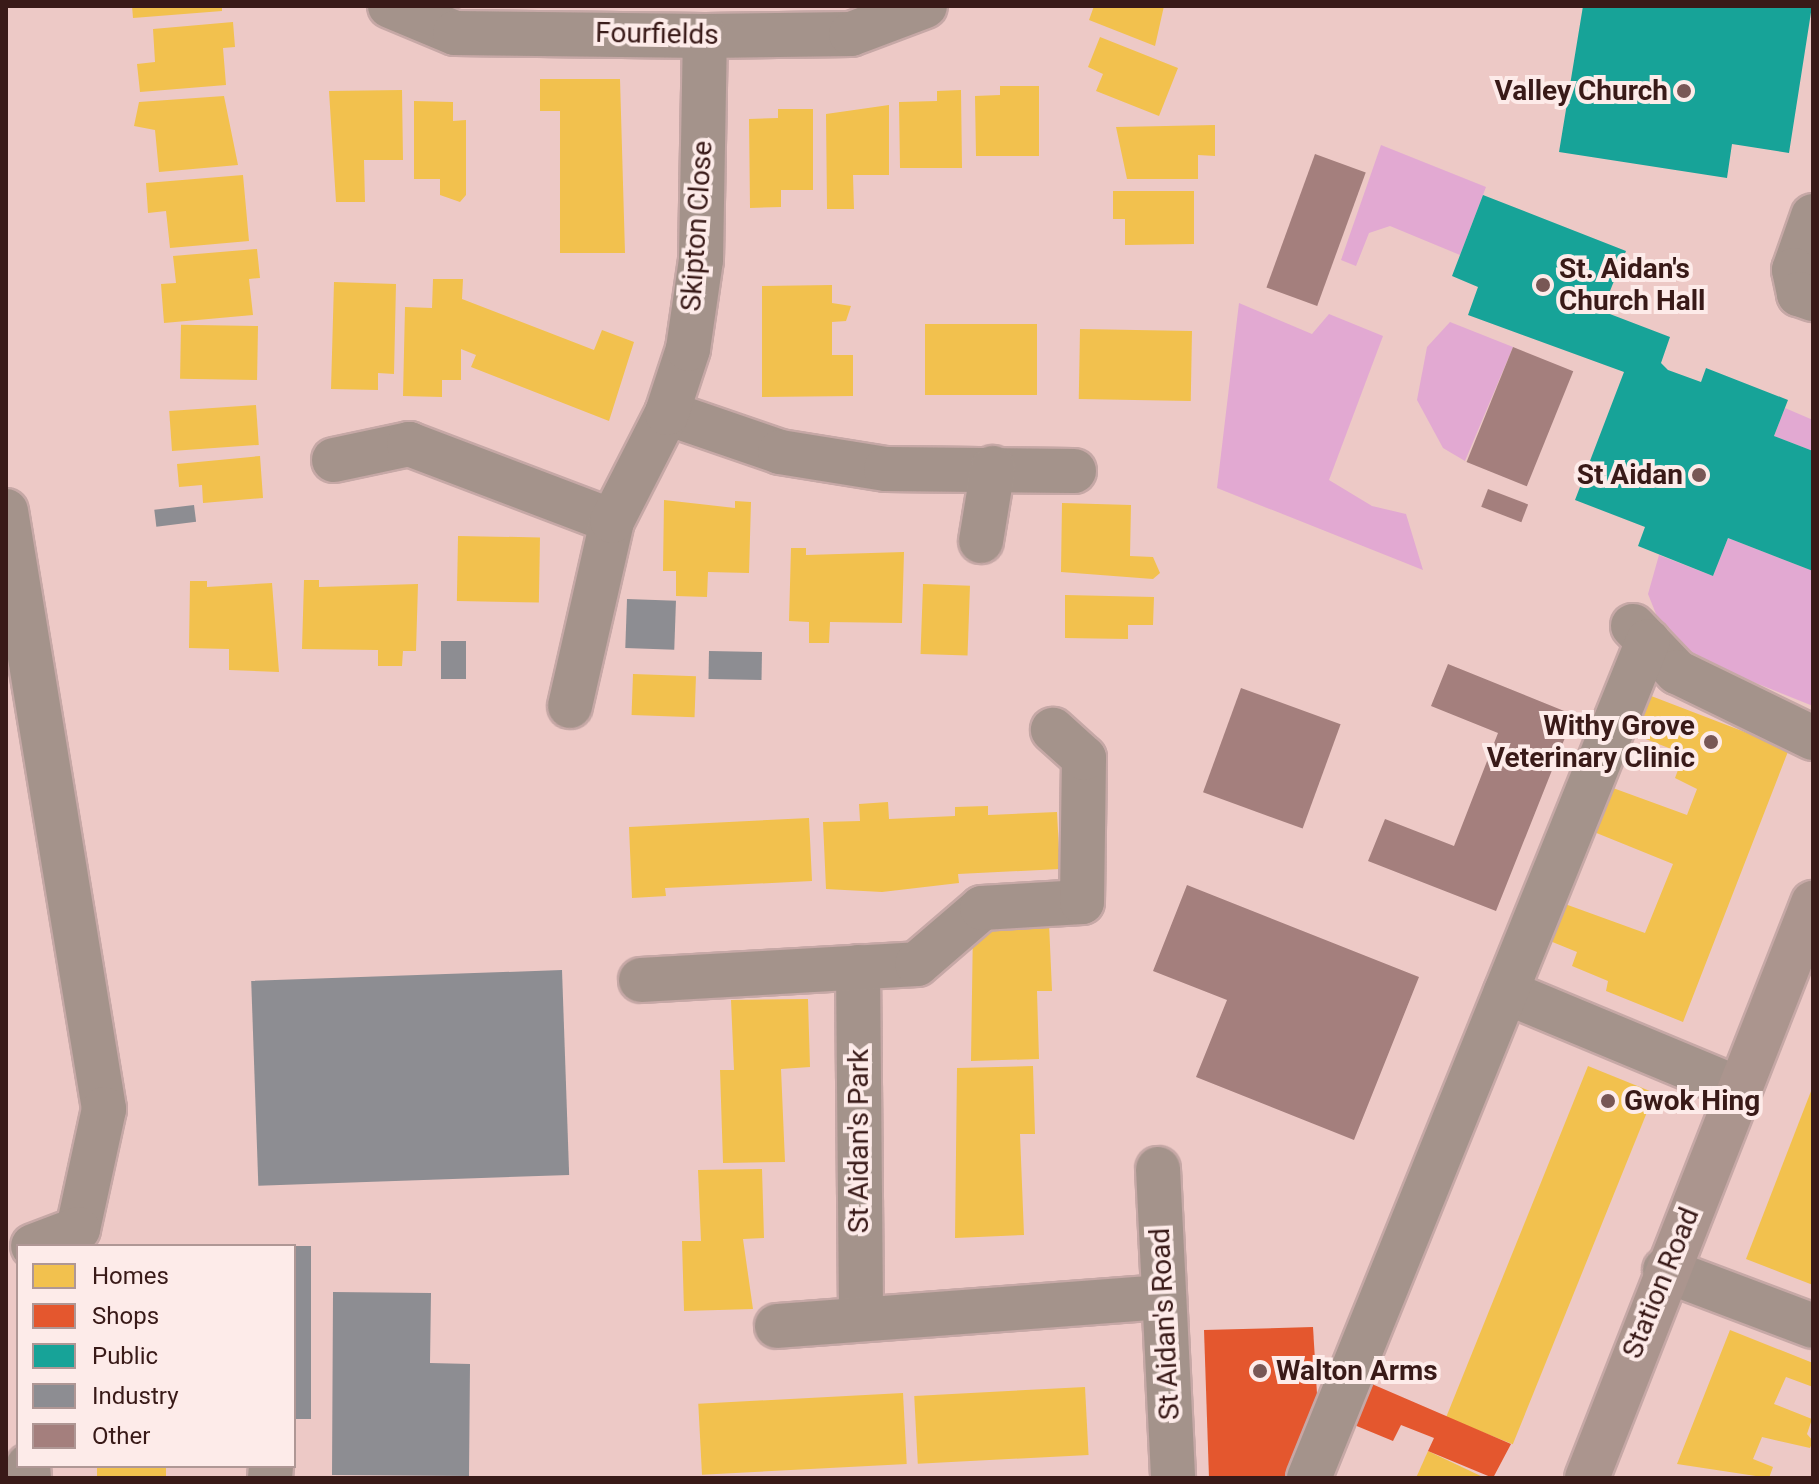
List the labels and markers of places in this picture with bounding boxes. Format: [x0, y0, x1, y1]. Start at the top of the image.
place label: Valley Church [1495, 74, 1668, 108]
marker: Valley Church [1675, 82, 1693, 100]
place label: St. Aidan's Church Hall [1559, 252, 1705, 318]
marker: St. Aidan's Church Hall [1534, 276, 1552, 294]
place label: St Aidan [1577, 458, 1683, 492]
marker: St Aidan [1690, 466, 1708, 484]
place label: Withy Grove Veterinary Clinic [1487, 709, 1695, 775]
marker: Withy Grove Veterinary Clinic [1702, 733, 1720, 751]
place label: Gwok Hing [1624, 1084, 1760, 1118]
marker: Gwok Hing [1599, 1092, 1617, 1110]
place label: Walton Arms [1276, 1354, 1438, 1388]
marker: Walton Arms [1251, 1362, 1269, 1380]

